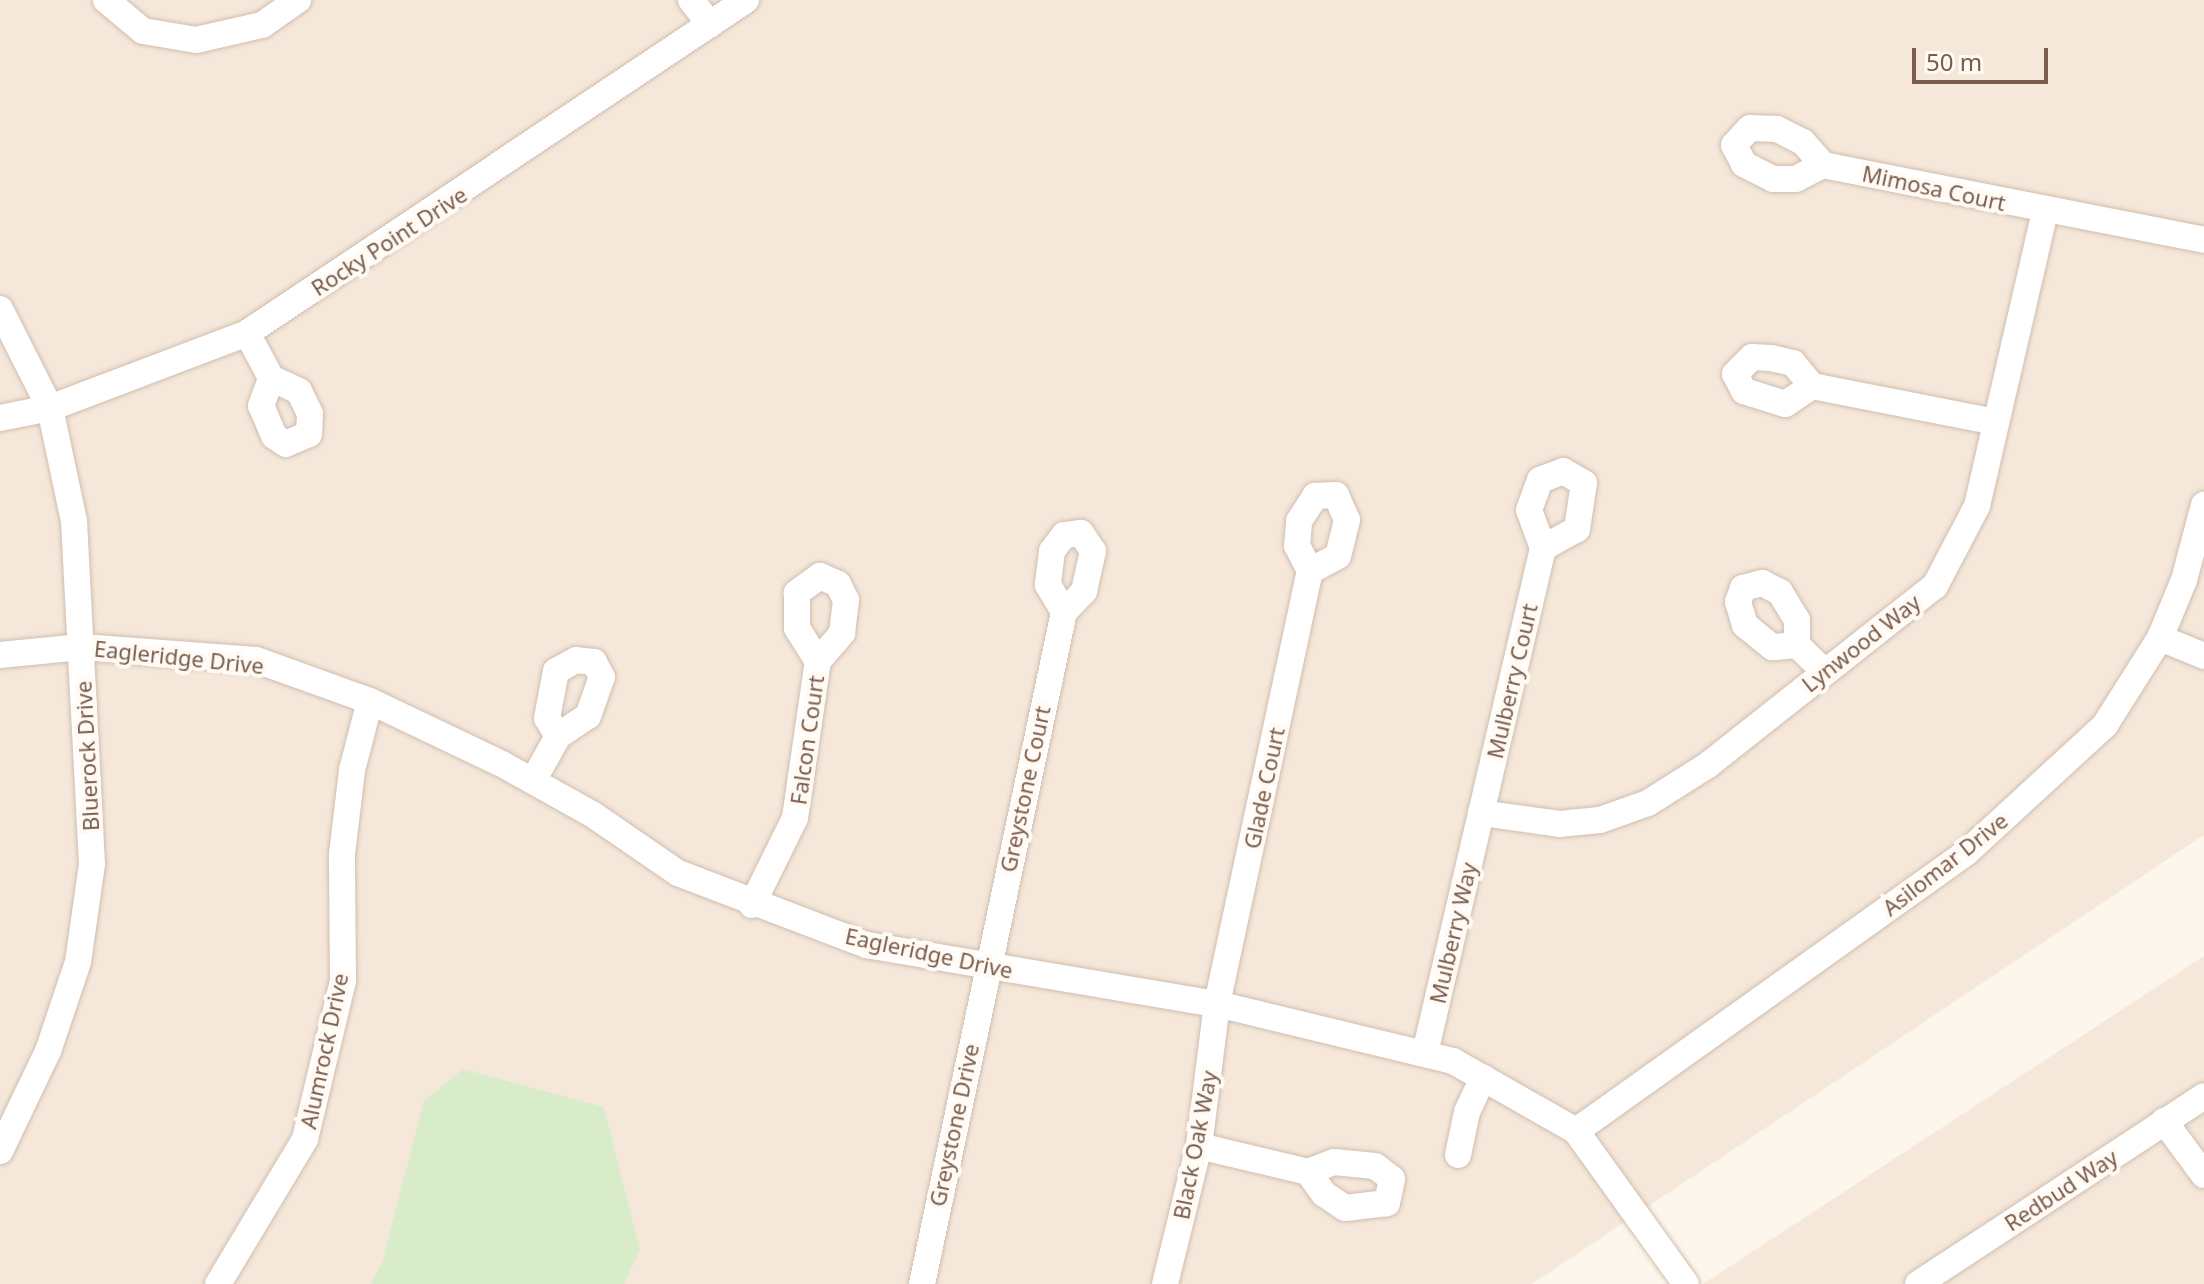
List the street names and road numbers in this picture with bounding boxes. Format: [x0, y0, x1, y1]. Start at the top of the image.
street label: Mimosa Court [1860, 160, 2008, 216]
street label: Rocky Point Drive [306, 181, 472, 301]
street label: Lynwood Way [1796, 589, 1926, 697]
street label: Mulberry Court [1481, 601, 1543, 761]
street label: Eagleridge Drive [93, 635, 265, 679]
street label: Falcon Court [785, 674, 829, 806]
street label: Bluerock Drive [70, 680, 104, 832]
street label: Greystone Court [994, 704, 1056, 874]
street label: Glade Court [1238, 725, 1290, 851]
street label: Asilomar Drive [1877, 807, 2013, 921]
street label: Mulberry Way [1424, 860, 1482, 1006]
street label: Eagleridge Drive [843, 922, 1015, 984]
street label: Alumrock Drive [295, 971, 353, 1131]
street label: Greystone Drive [924, 1041, 984, 1209]
street label: Black Oak Way [1168, 1068, 1222, 1222]
street label: Redbud Way [1999, 1144, 2123, 1236]

